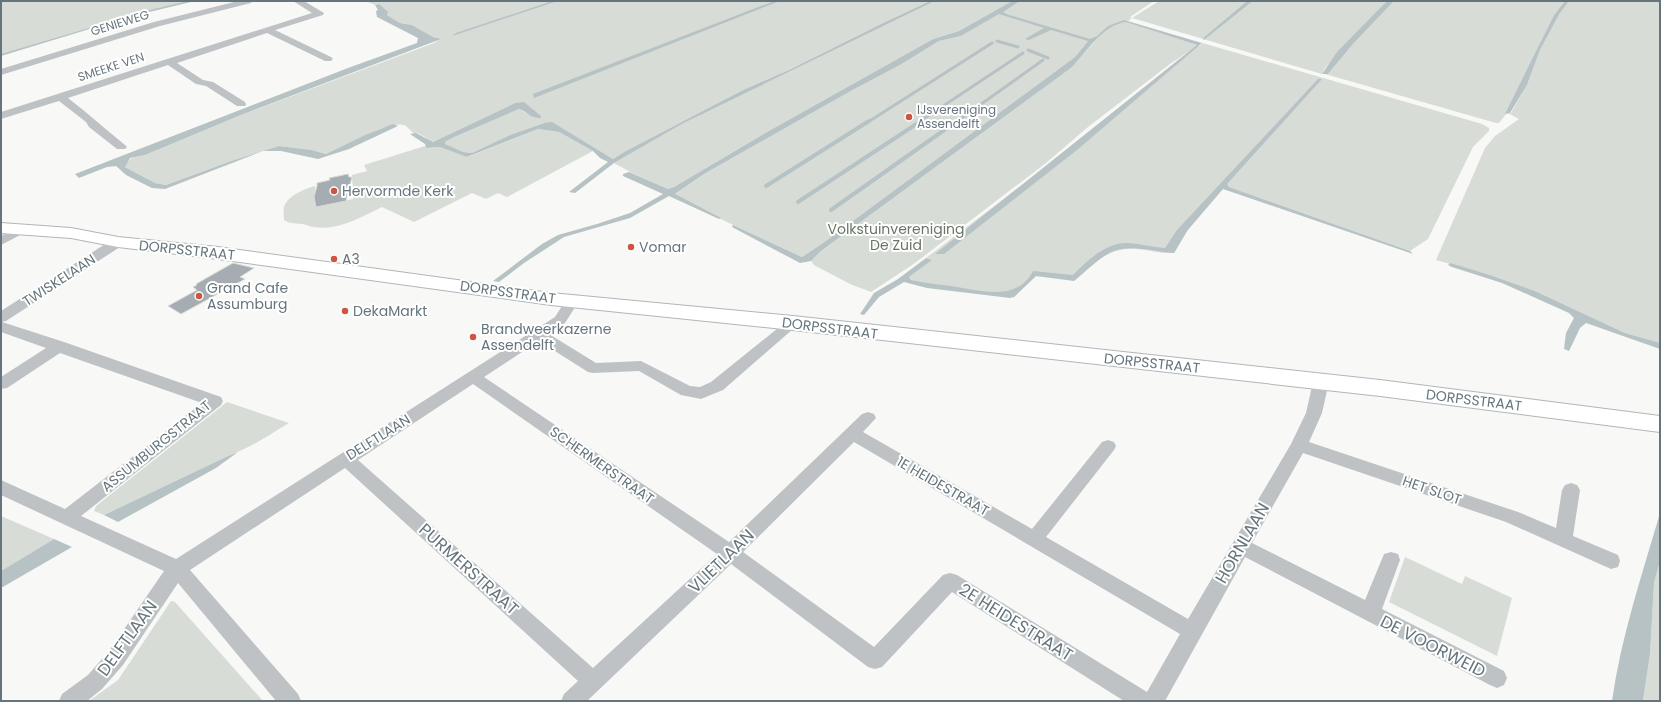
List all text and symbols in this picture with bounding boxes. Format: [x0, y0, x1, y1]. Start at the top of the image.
street label: GENIEWEG [89, 6, 151, 39]
street label: SMEEKE VEN [75, 48, 146, 85]
place label: IJsvereniging Assendelft [917, 101, 996, 132]
marker: IJsvereniging Assendelft [904, 112, 914, 122]
place label: Hervormde Kerk [342, 181, 454, 201]
marker: Hervormde Kerk [329, 186, 339, 196]
park label: Volkstuinvereniging De Zuid [827, 219, 965, 255]
street label: DORPSSTRAAT [138, 235, 236, 265]
place label: Vomar [639, 237, 687, 257]
marker: Vomar [626, 242, 636, 252]
street label: TWISKELAAN [19, 249, 99, 311]
place label: A3 [342, 249, 360, 269]
marker: A3 [329, 254, 339, 264]
street label: DORPSSTRAAT [459, 275, 558, 309]
place label: Grand Cafe Assumburg [207, 278, 289, 314]
marker: Grand Cafe Assumburg [194, 291, 204, 301]
place label: DekaMarkt [353, 301, 427, 321]
marker: DekaMarkt [340, 306, 350, 316]
street label: DORPSSTRAAT [781, 312, 880, 344]
place label: Brandweerkazerne Assendelft [481, 319, 612, 355]
marker: Brandweerkazerne Assendelft [468, 332, 478, 342]
street label: DORPSSTRAAT [1103, 348, 1201, 378]
street label: DORPSSTRAAT [1425, 384, 1524, 416]
street label: ASSUMBURGSTRAAT [97, 395, 215, 496]
street label: DELFTLAAN [342, 409, 414, 465]
street label: SCHERMERSTRAAT [546, 422, 658, 509]
street label: 1E HEIDESTRAAT [893, 451, 993, 521]
street label: HET SLOT [1400, 471, 1465, 510]
street label: HORNLAAN [1209, 498, 1275, 588]
street label: PURMERSTRAAT [414, 518, 524, 620]
street label: VLIETLAAN [683, 523, 759, 599]
street label: 2E HEIDESTRAAT [954, 577, 1078, 667]
street label: DELFTLAAN [91, 595, 163, 681]
street label: DE VOORWEID [1376, 609, 1490, 683]

